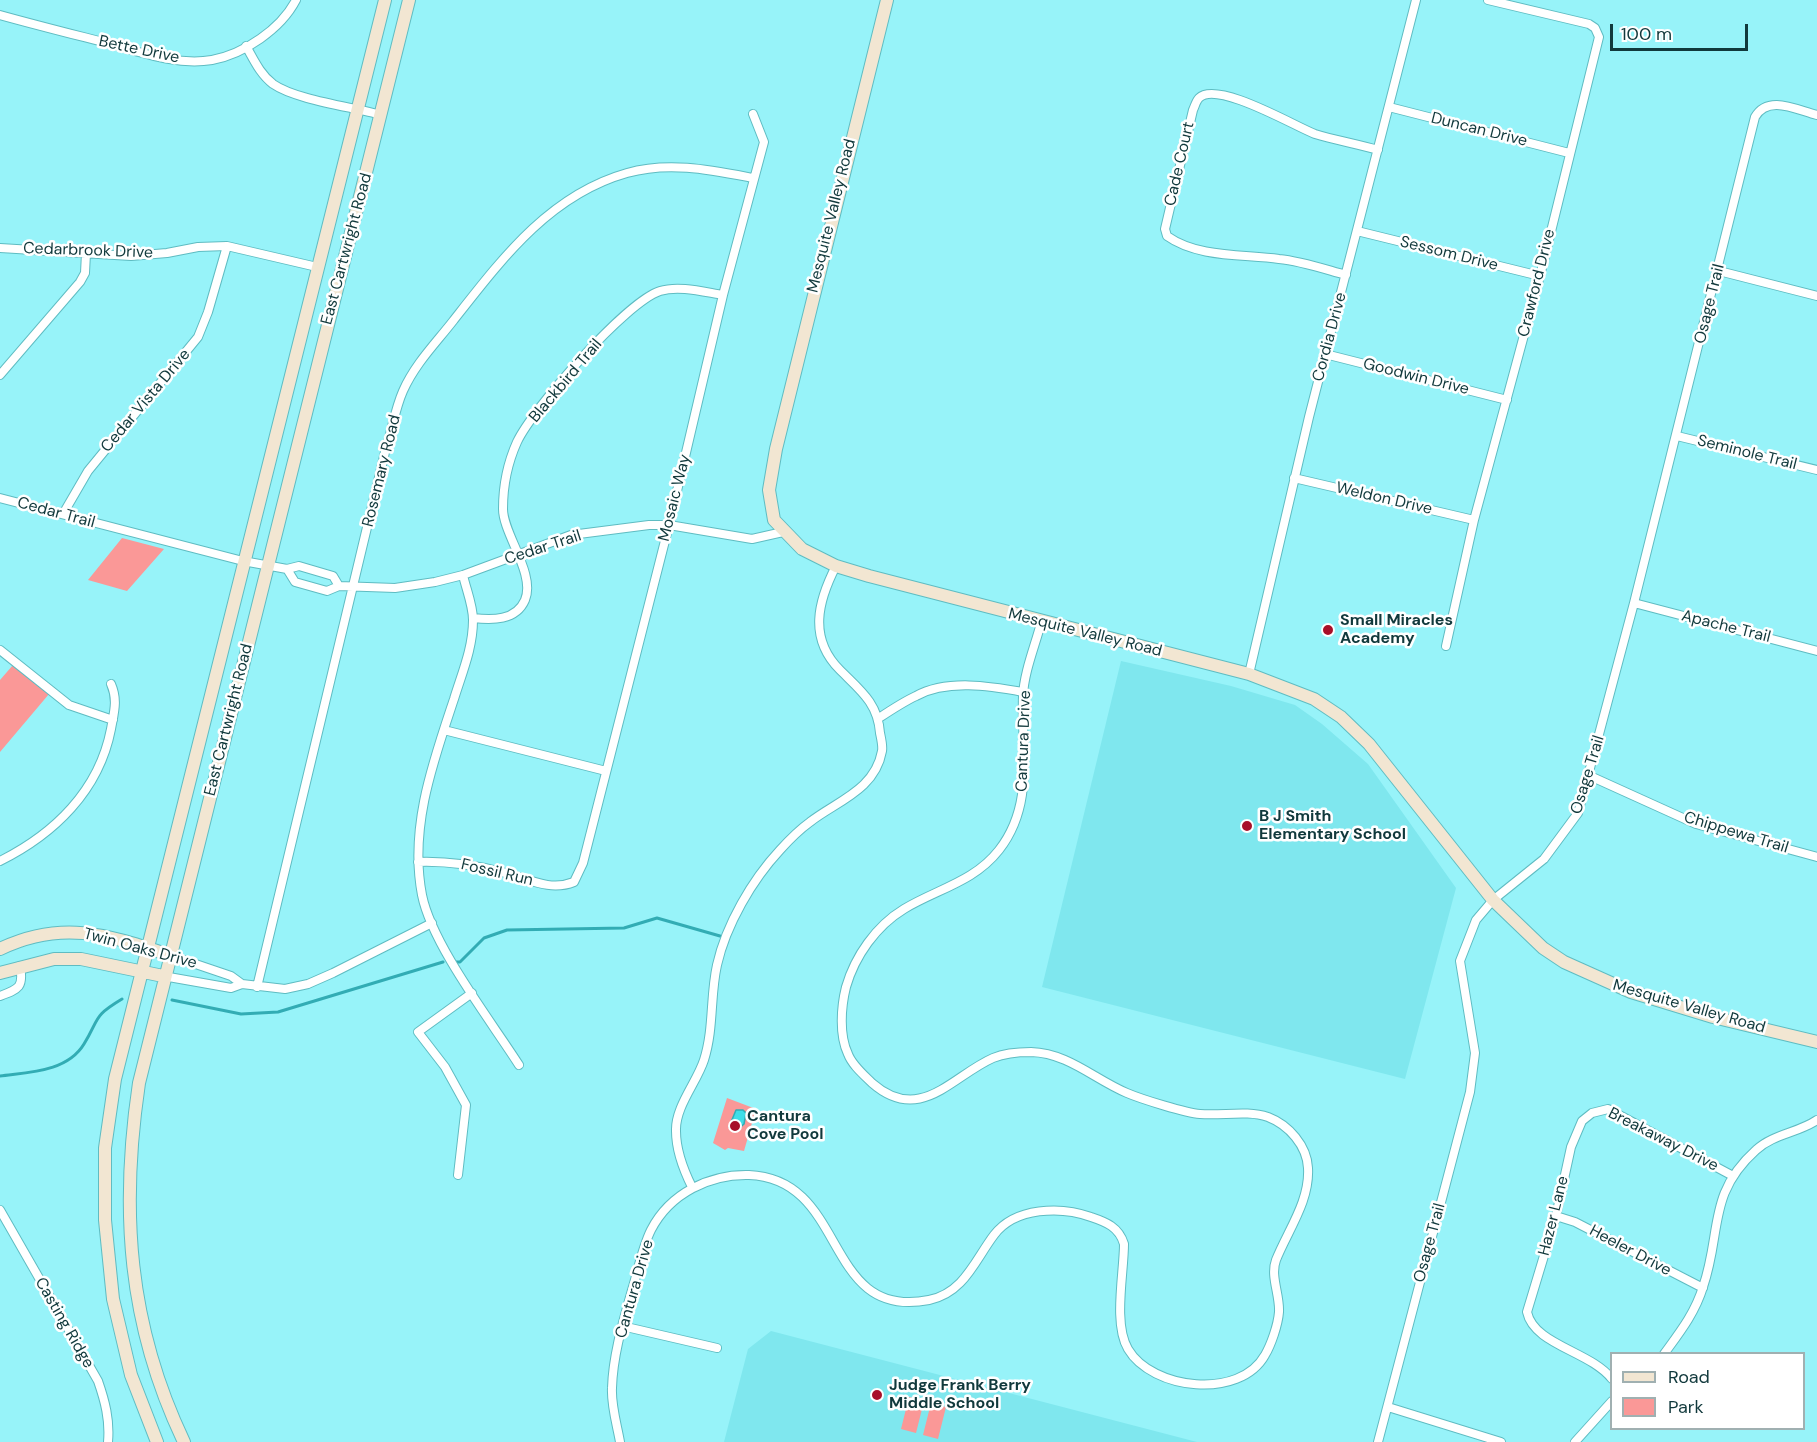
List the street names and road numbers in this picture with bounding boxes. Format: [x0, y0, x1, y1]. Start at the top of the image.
street label: Bette Drive [97, 32, 181, 68]
street label: Duncan Drive [1429, 109, 1529, 151]
street label: Cade Court [1161, 120, 1199, 208]
street label: Mesquite Valley Road [804, 137, 860, 295]
street label: East Cartwright Road [318, 171, 376, 327]
street label: Crawford Drive [1514, 227, 1560, 339]
street label: Sessom Drive [1398, 233, 1500, 275]
street label: Cedarbrook Drive [23, 239, 153, 263]
street label: Osage Trail [1691, 262, 1729, 346]
street label: Cordia Drive [1309, 290, 1351, 384]
street label: Blackbird Trail [526, 335, 606, 427]
street label: Cedar Vista Drive [97, 345, 195, 457]
street label: Goodwin Drive [1361, 355, 1471, 399]
street label: Rosemary Road [359, 413, 405, 529]
street label: Seminole Trail [1695, 431, 1799, 475]
street label: Mosaic Way [655, 453, 695, 543]
street label: Weldon Drive [1334, 479, 1434, 519]
street label: Cedar Trail [15, 493, 97, 533]
street label: Cedar Trail [502, 527, 584, 569]
street label: Mesquite Valley Road [1006, 605, 1164, 661]
street label: Apache Trail [1679, 607, 1773, 647]
street label: East Cartwright Road [201, 642, 257, 798]
street label: Cantura Drive [1013, 690, 1035, 792]
street label: Osage Trail [1567, 733, 1609, 817]
street label: Chippewa Trail [1681, 808, 1791, 858]
street label: Fossil Run [459, 855, 535, 891]
street label: Twin Oaks Drive [81, 925, 199, 973]
street label: Mesquite Valley Road [1610, 976, 1768, 1038]
street label: Breakaway Drive [1605, 1104, 1721, 1176]
street label: Hazer Lane [1535, 1174, 1573, 1258]
street label: Osage Trail [1410, 1201, 1450, 1285]
street label: Heeler Drive [1586, 1221, 1674, 1281]
street label: Cantura Drive [612, 1238, 658, 1340]
street label: Casting Ridge [30, 1274, 98, 1372]

